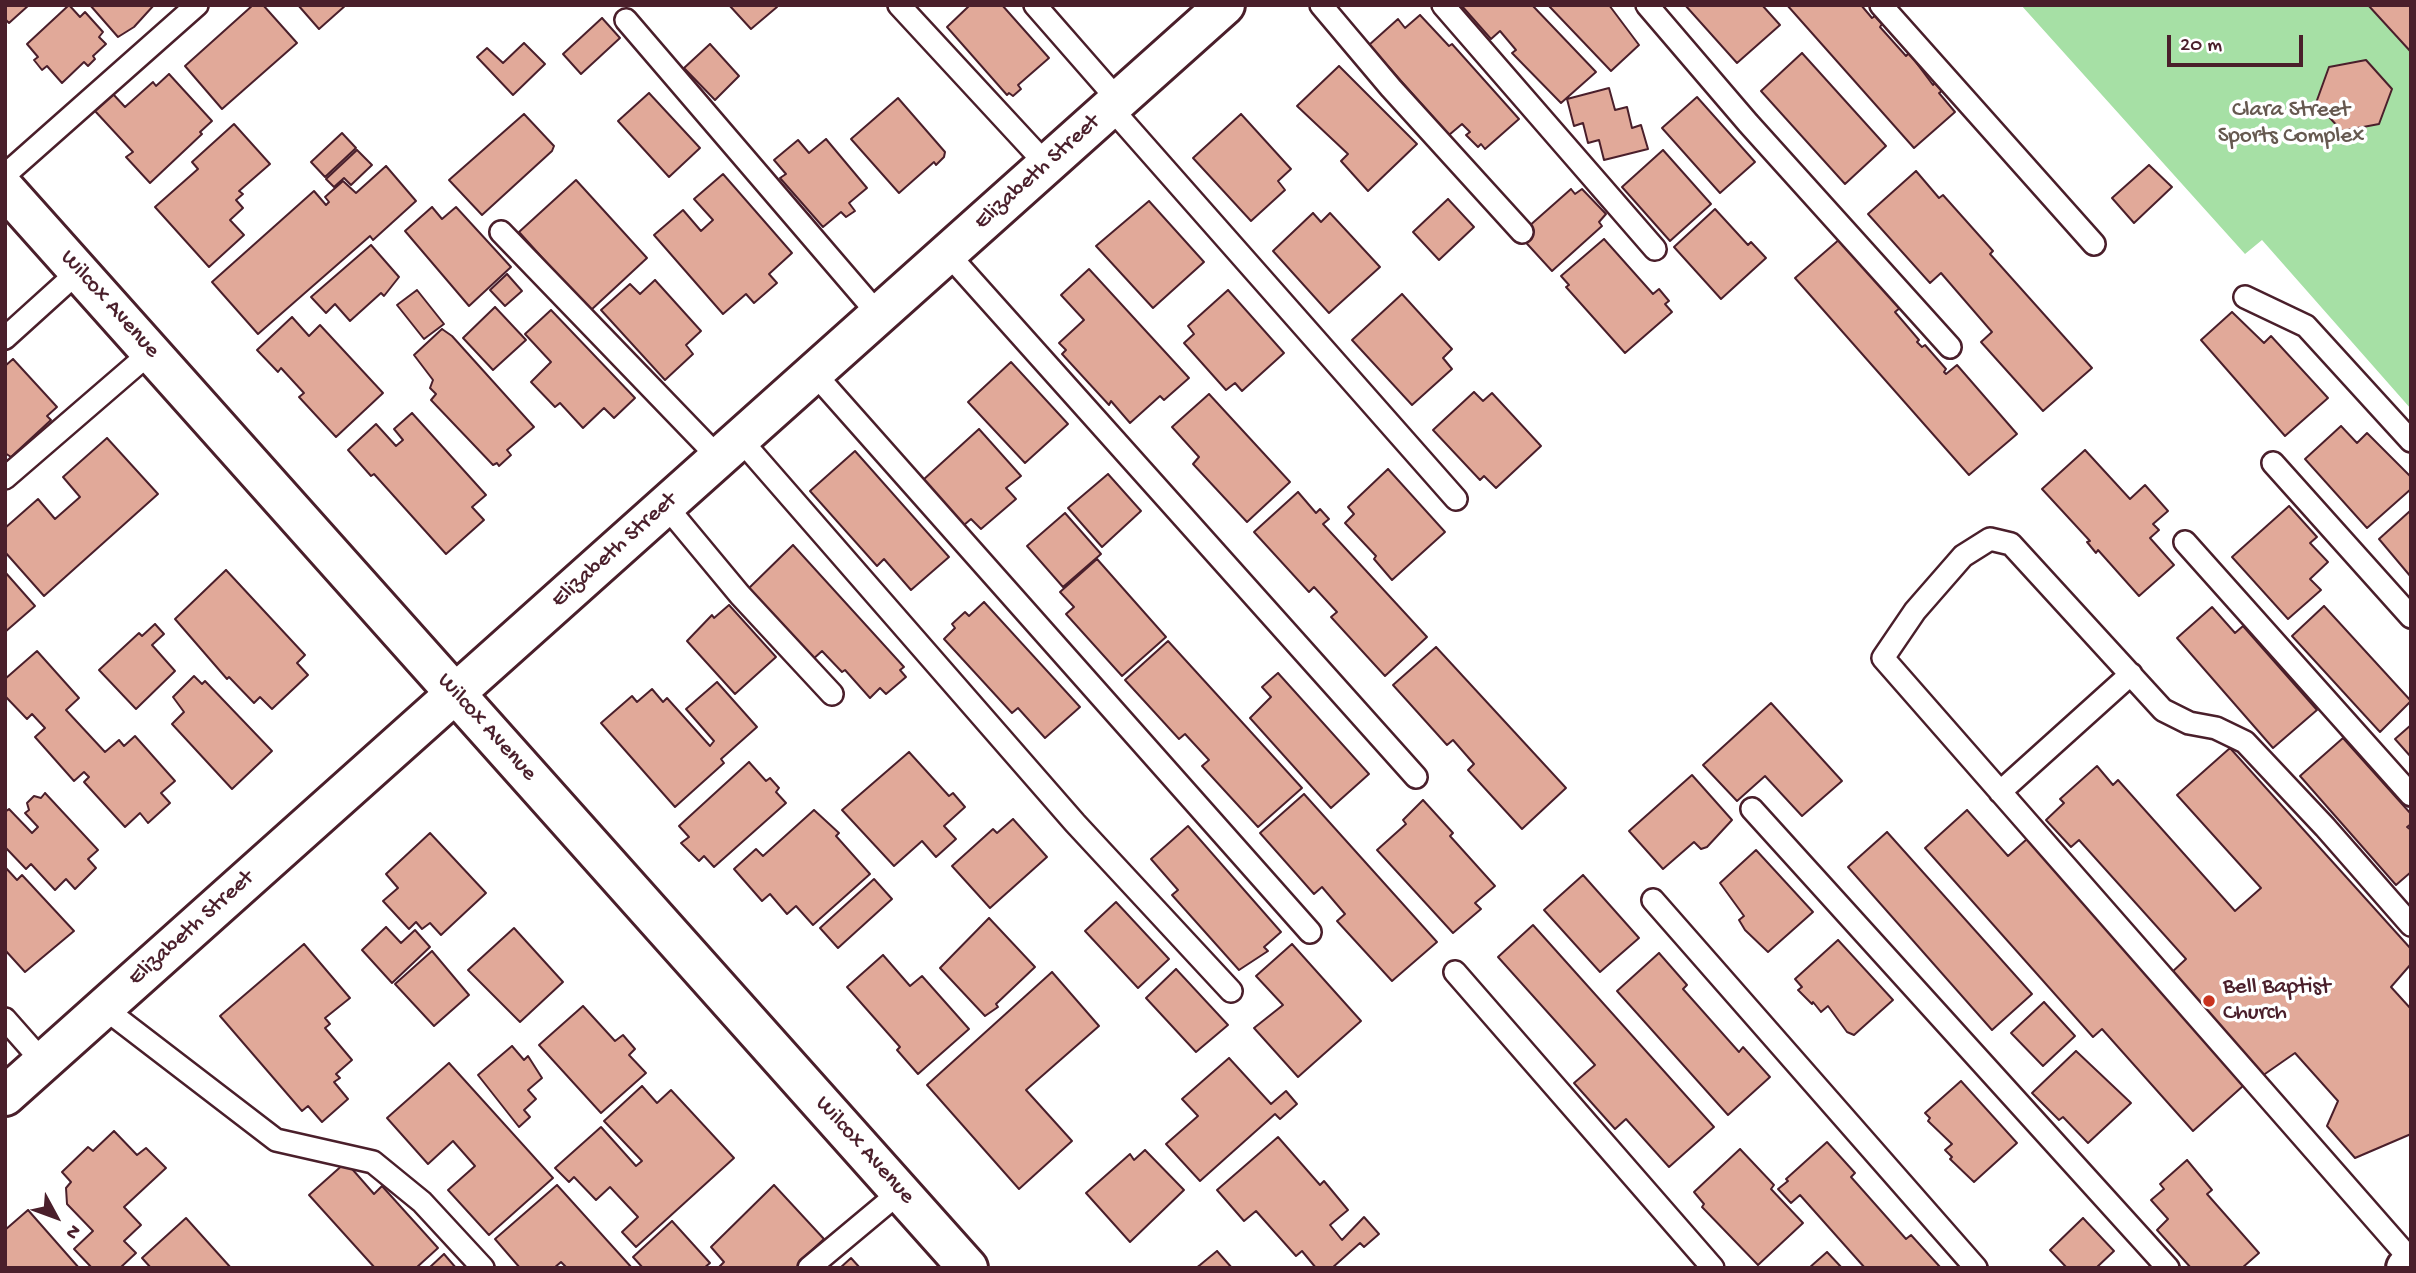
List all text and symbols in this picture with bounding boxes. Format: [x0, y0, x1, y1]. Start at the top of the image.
scale bar [2171, 21, 2308, 65]
text: 20 m [2180, 34, 2222, 59]
park label: Clara Street Sports Complex [2218, 97, 2364, 151]
street label: Elizabeth Street [969, 109, 1107, 237]
street label: Wilcox Avenue [53, 245, 165, 365]
street label: Elizabeth Street [546, 487, 684, 615]
street label: Wilcox Avenue [430, 668, 542, 788]
street label: Elizabeth Street [123, 865, 261, 993]
place label: Bell Baptist Church [2223, 974, 2330, 1028]
marker: Bell Baptist Church [2201, 993, 2217, 1009]
street label: Wilcox Avenue [808, 1091, 920, 1211]
north arrow [21, 1182, 91, 1252]
text: N [59, 1219, 85, 1243]

